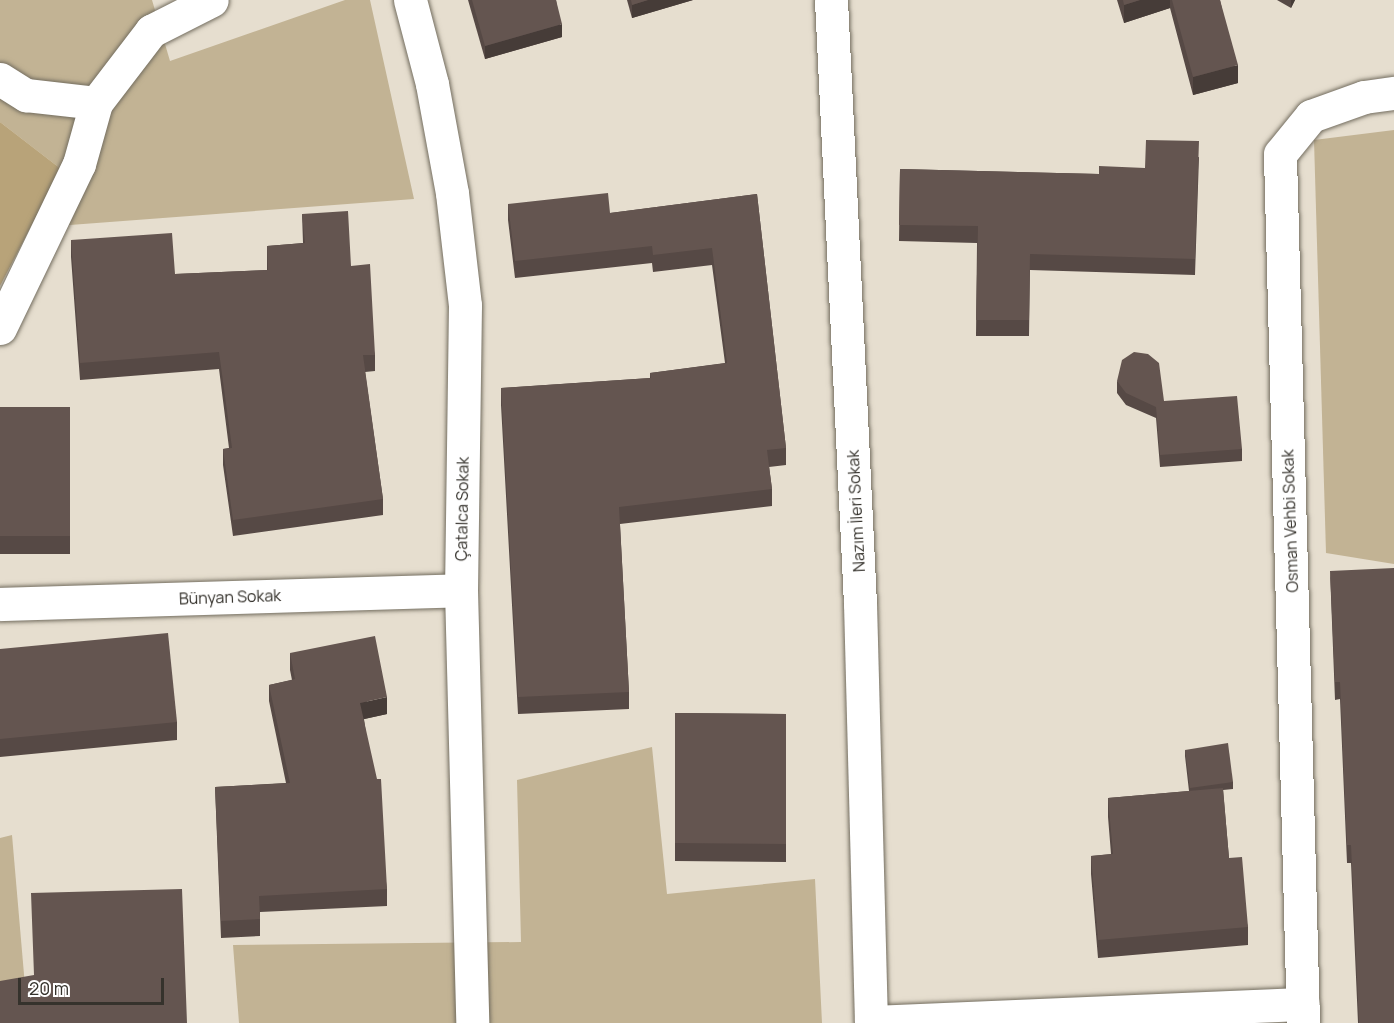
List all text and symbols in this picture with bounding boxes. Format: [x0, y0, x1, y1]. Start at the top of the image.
street label: Nazım İleri Sokak [843, 449, 869, 573]
street label: Osman Vehbi Sokak [1278, 449, 1302, 593]
street label: Çatalca Sokak [451, 457, 473, 561]
street label: Bünyan Sokak [179, 586, 281, 608]
scale bar [21, 966, 166, 1004]
text: 20 m [29, 976, 69, 1000]

